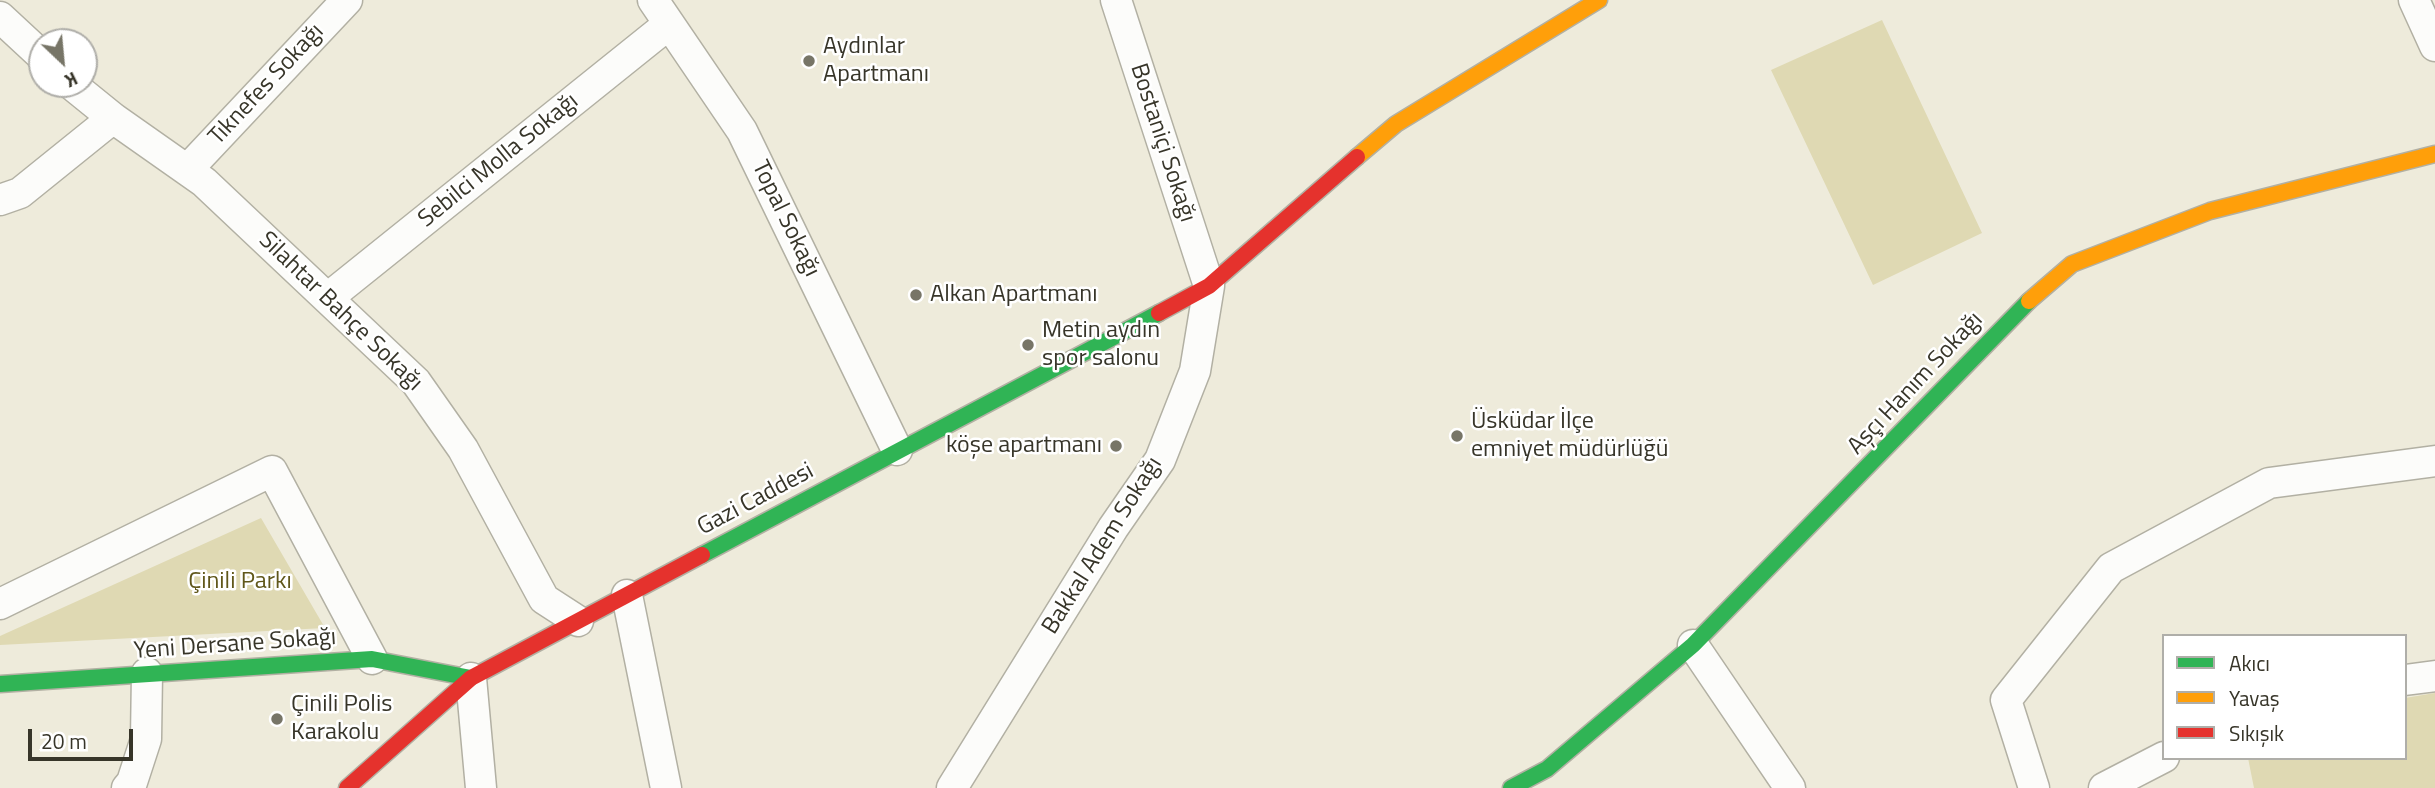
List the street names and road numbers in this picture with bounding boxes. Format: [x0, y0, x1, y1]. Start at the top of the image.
street label: Tıknefes Sokağı [204, 18, 330, 152]
street label: Bostaniçi Sokağı [1123, 60, 1201, 226]
street label: Sebilci Molla Sokağı [413, 88, 585, 234]
street label: Topal Sokağı [745, 156, 825, 282]
street label: Silahtar Bahçe Sokağı [252, 226, 428, 398]
street label: Aşçı Hanım Sokağı [1842, 307, 1990, 461]
street label: Bakkal Adem Sokağı [1037, 452, 1169, 640]
street label: Gazi Caddesi [693, 457, 819, 543]
street label: Yeni Dersane Sokağı [133, 624, 337, 666]

